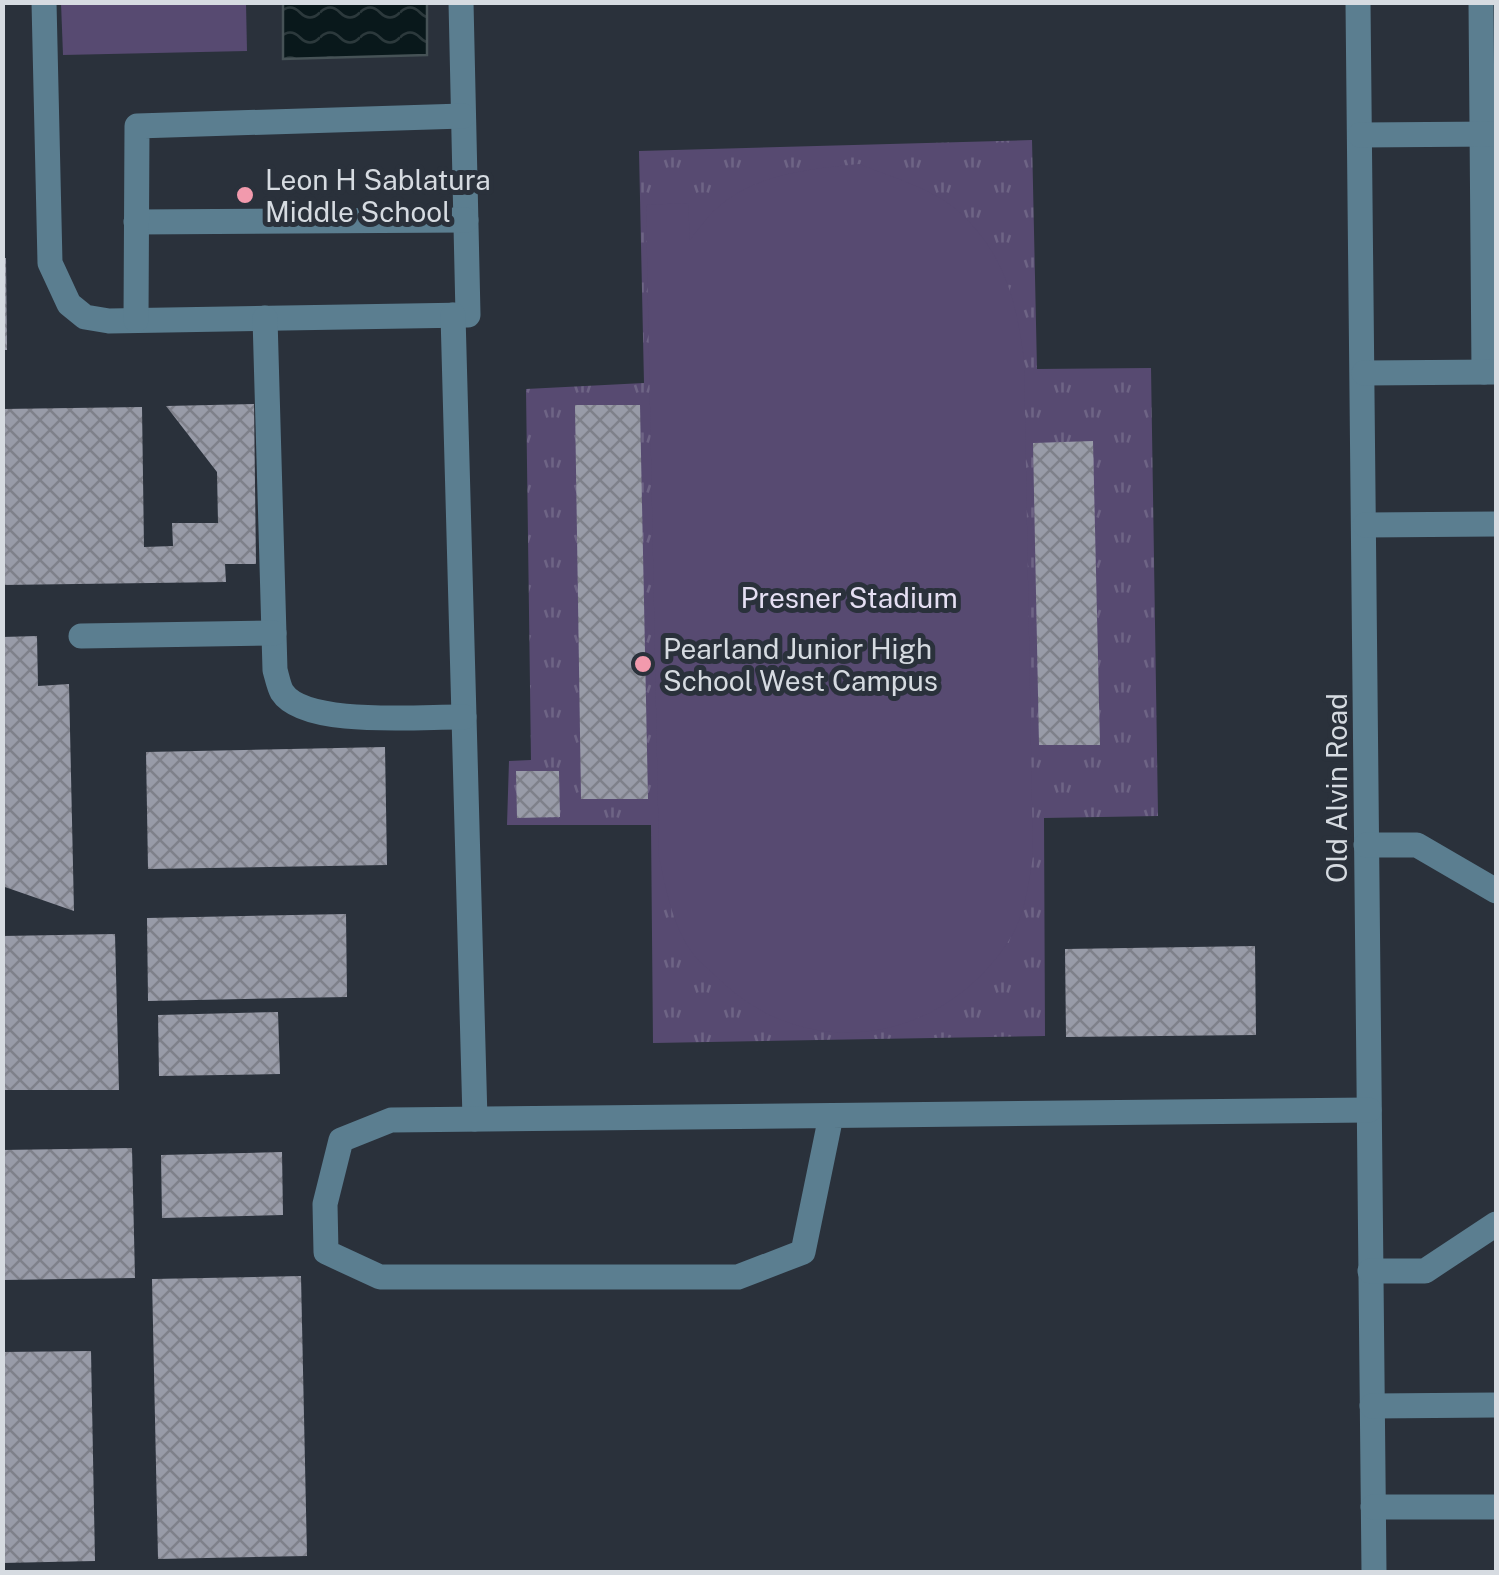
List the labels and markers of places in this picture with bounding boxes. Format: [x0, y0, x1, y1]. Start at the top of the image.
place label: Leon H Sablatura Middle School [265, 163, 491, 228]
marker: Leon H Sablatura Middle School [234, 184, 256, 206]
place label: Pearland Junior High School West Campus [663, 632, 938, 697]
marker: Pearland Junior High School West Campus [632, 653, 654, 675]

